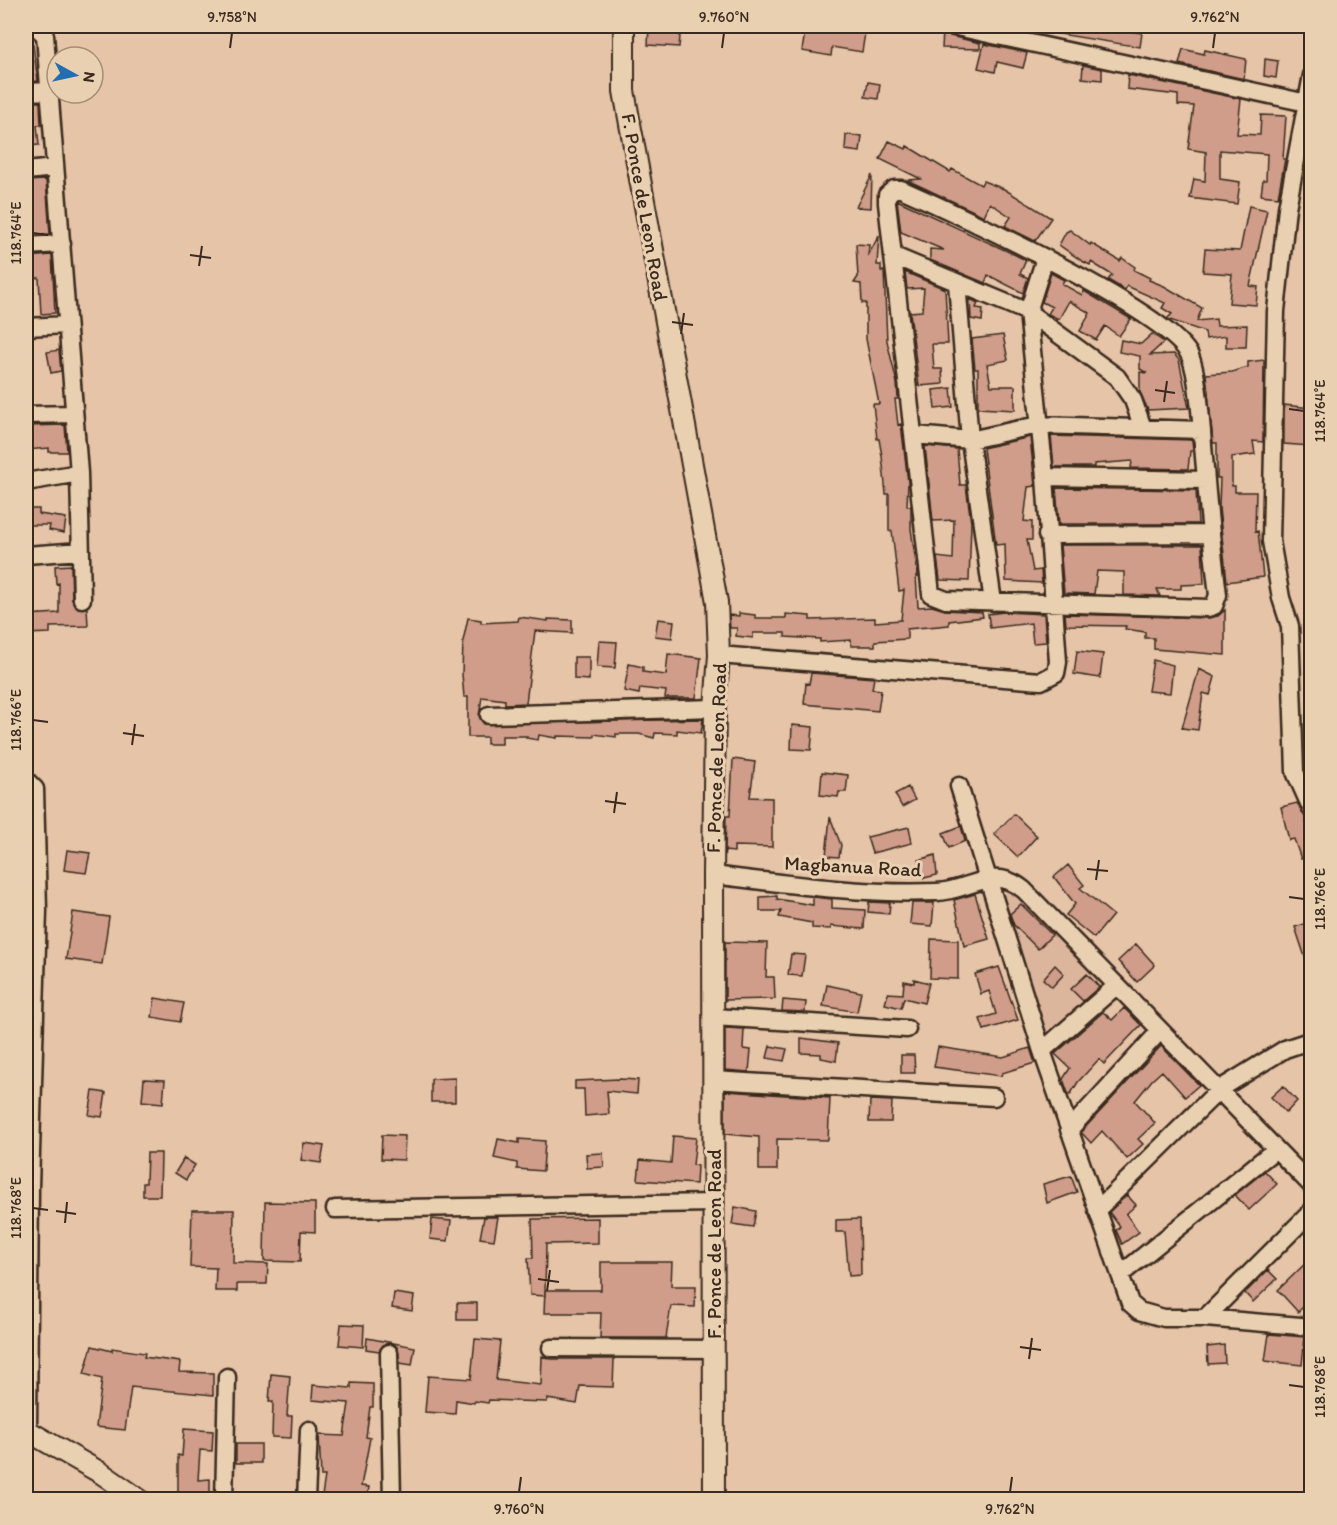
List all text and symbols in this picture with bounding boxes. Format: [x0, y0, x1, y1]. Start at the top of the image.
text: 9.758°N [207, 8, 257, 26]
text: 9.760°N [699, 8, 749, 26]
text: 9.762°N [1190, 8, 1240, 26]
north arrow [45, 45, 105, 105]
text: N [79, 70, 100, 84]
street label: F. Ponce de Leon Road [617, 111, 673, 303]
text: 118.764°E [7, 202, 25, 264]
text: 118.764°E [1311, 380, 1329, 442]
street label: F. Ponce de Leon Road [701, 662, 731, 853]
text: 118.766°E [7, 689, 25, 751]
street label: Magbanua Road [784, 850, 922, 882]
text: 118.766°E [1311, 868, 1329, 930]
street label: F. Ponce de Leon Road [702, 1149, 726, 1339]
text: 118.768°E [7, 1177, 25, 1239]
text: 118.768°E [1311, 1356, 1329, 1418]
text: 9.760°N [494, 1500, 544, 1518]
text: 9.762°N [985, 1500, 1035, 1518]

